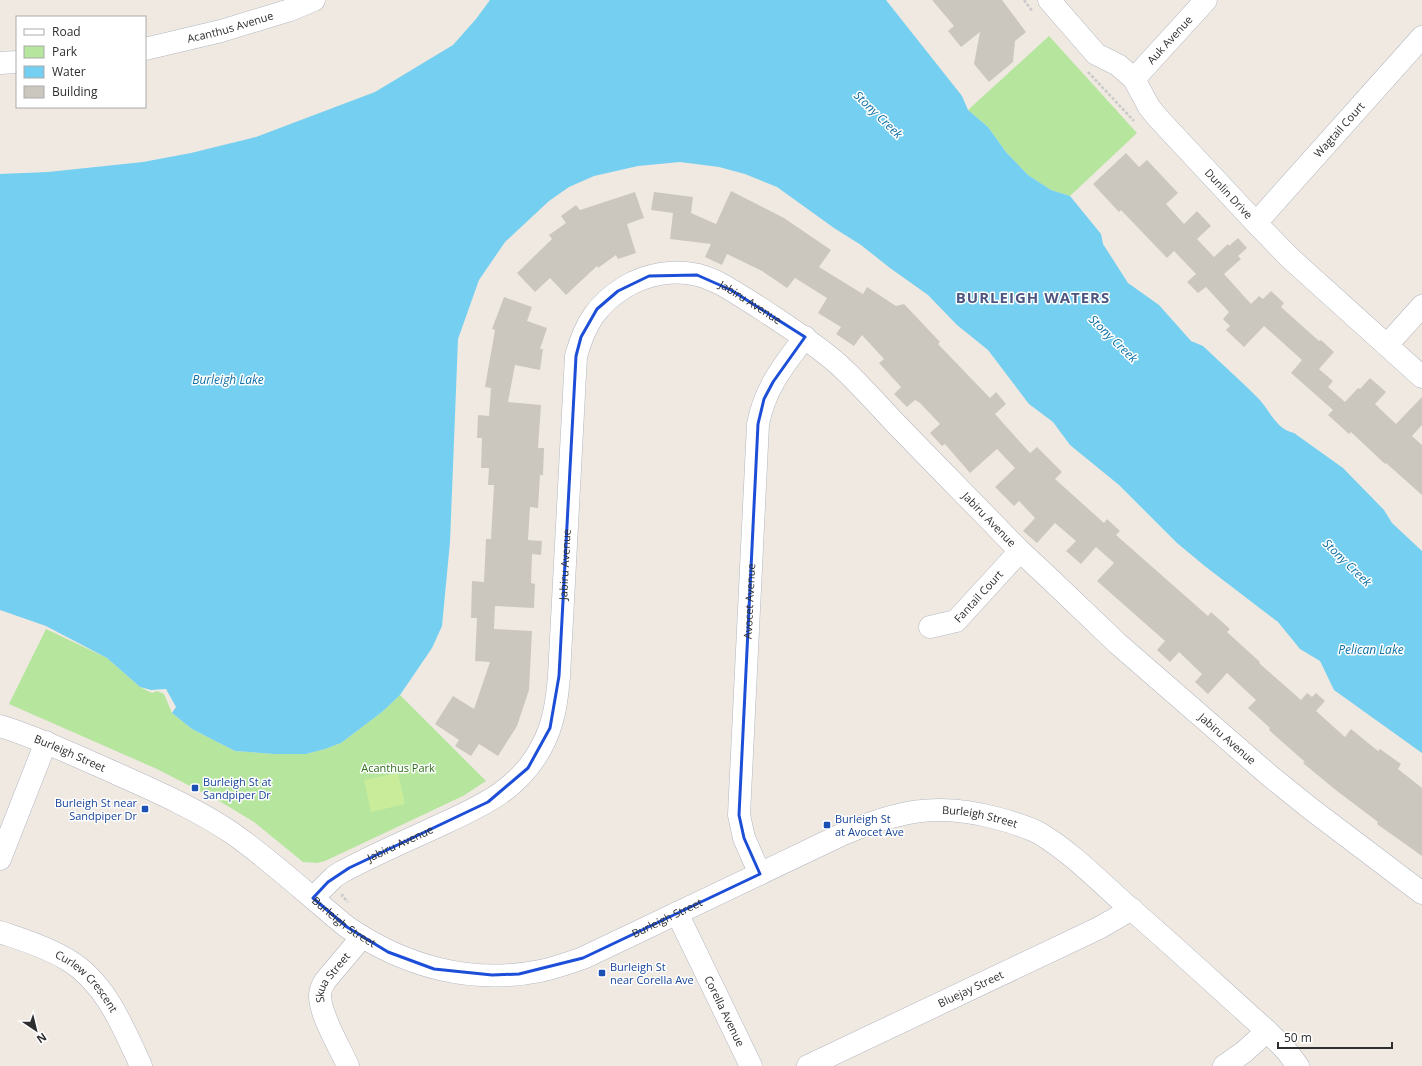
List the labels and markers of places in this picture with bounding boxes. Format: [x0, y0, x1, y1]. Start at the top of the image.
place label: Burleigh St at Sandpiper Dr [203, 774, 272, 802]
marker: Burleigh St at Sandpiper Dr [190, 783, 200, 793]
place label: Burleigh St near Sandpiper Dr [55, 795, 137, 823]
marker: Burleigh St near Sandpiper Dr [140, 804, 150, 814]
place label: Burleigh St at Avocet Ave [835, 811, 904, 839]
marker: Burleigh St at Avocet Ave [822, 820, 832, 830]
place label: Burleigh St near Corella Ave [610, 959, 694, 987]
marker: Burleigh St near Corella Ave [597, 968, 607, 978]

